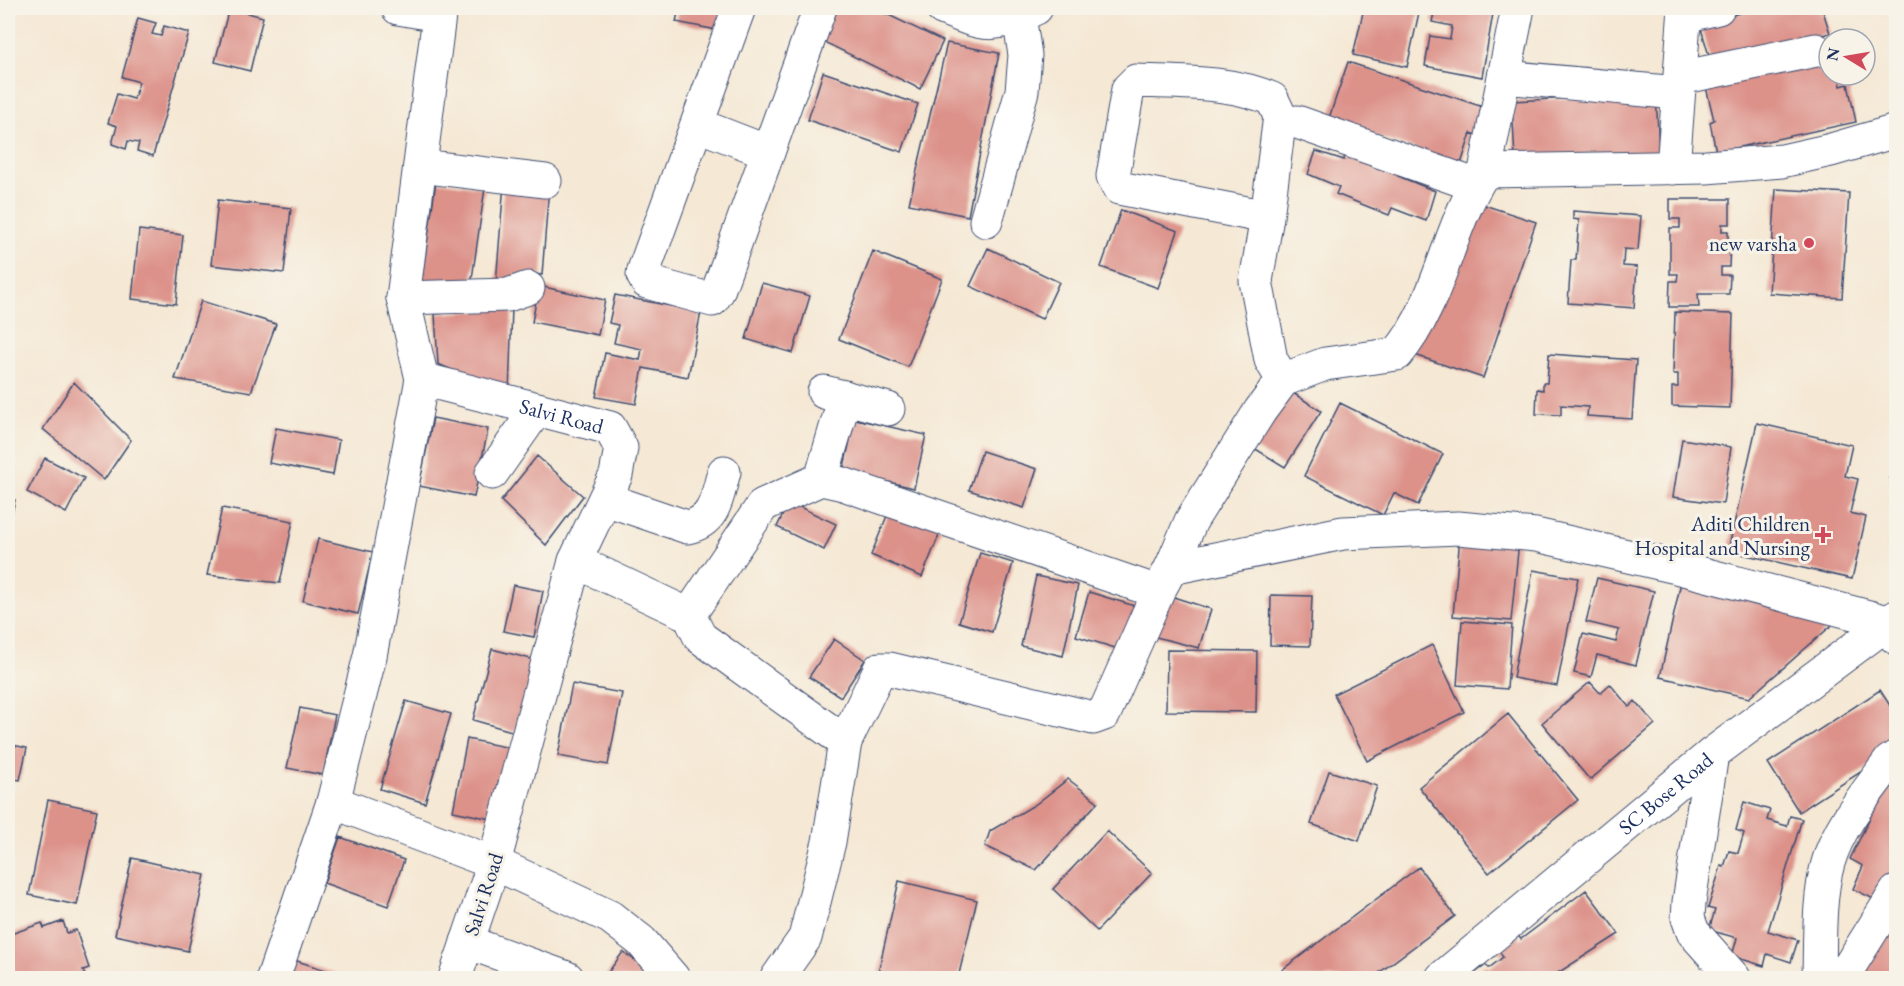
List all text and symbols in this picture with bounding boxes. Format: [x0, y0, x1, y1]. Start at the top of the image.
north arrow [1817, 27, 1877, 87]
text: N [1821, 46, 1844, 63]
place label: new varsha [1709, 230, 1798, 257]
marker: new varsha [1802, 236, 1816, 250]
street label: Salvi Road [517, 392, 607, 439]
place label: Aditi Children Hospital and Nursing [1634, 510, 1811, 561]
marker: Aditi Children Hospital and Nursing [1814, 526, 1832, 544]
street label: SC Bose Road [1612, 746, 1718, 840]
street label: Salvi Road [457, 849, 509, 939]

